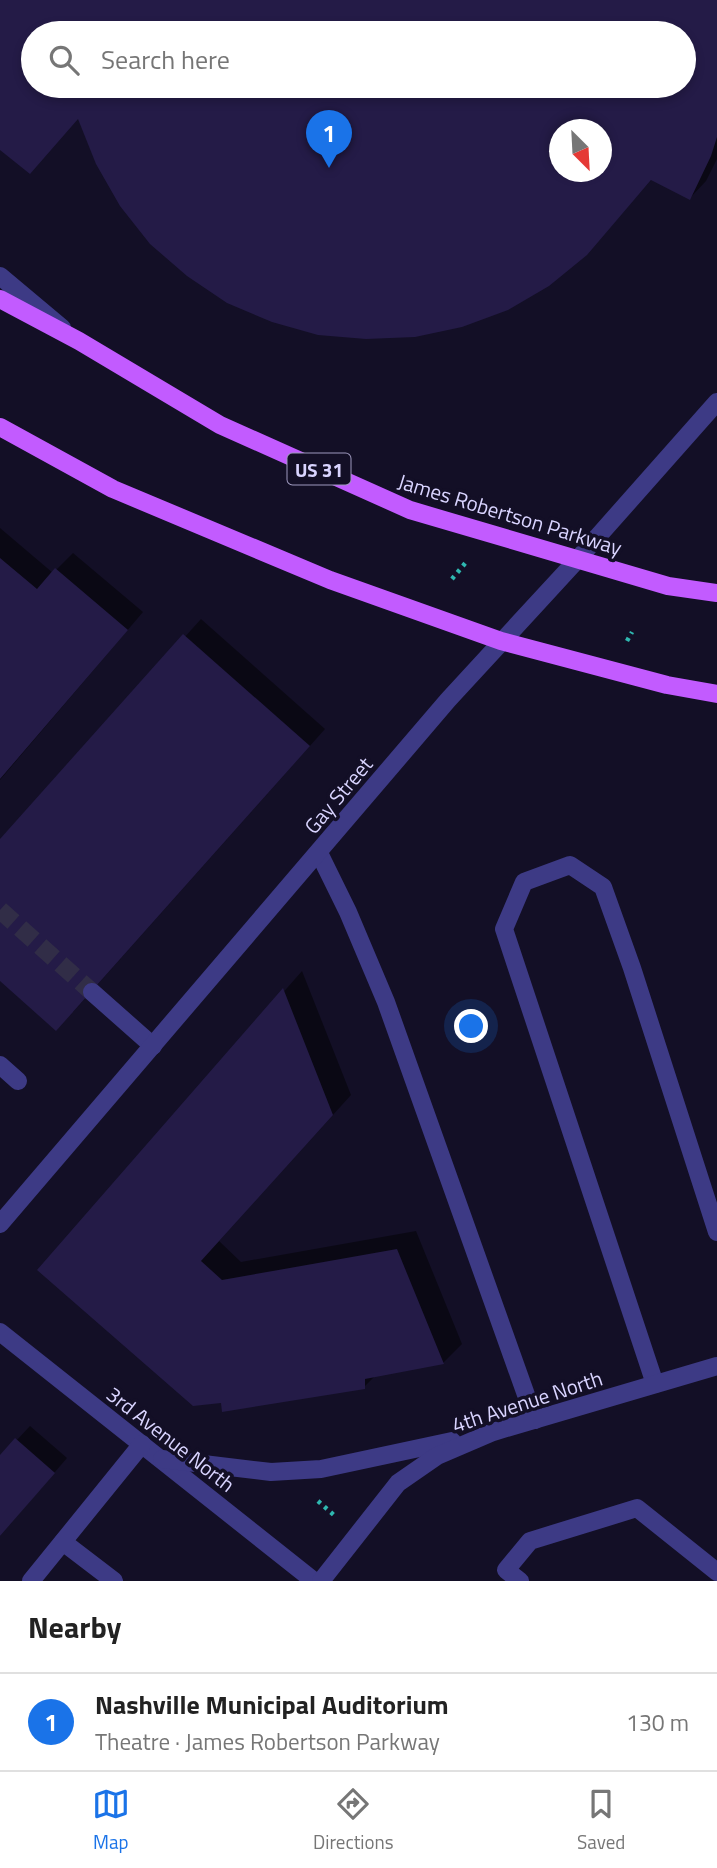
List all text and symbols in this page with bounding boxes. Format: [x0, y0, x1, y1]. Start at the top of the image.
search box [21, 21, 696, 98]
text: Search here [101, 40, 230, 79]
icon: search [45, 41, 83, 79]
pin: 1 [306, 110, 352, 168]
north arrow [549, 119, 612, 182]
road number: US 31 [288, 454, 350, 484]
street label: James Robertson Parkway [394, 465, 626, 563]
street label: Gay Street [296, 749, 380, 841]
your location [454, 1009, 488, 1043]
street label: 4th Avenue North [448, 1362, 606, 1440]
street label: 3rd Avenue North [100, 1378, 242, 1500]
text: Nearby [28, 1604, 121, 1650]
text: Nashville Municipal Auditorium [95, 1685, 449, 1724]
text: 1 [45, 1705, 57, 1740]
text: 130 m [626, 1705, 689, 1740]
text: Theatre · James Robertson Parkway [95, 1724, 440, 1759]
tab: Map [92, 1785, 130, 1856]
tab: Directions [313, 1785, 394, 1856]
tab: Saved [577, 1785, 625, 1856]

